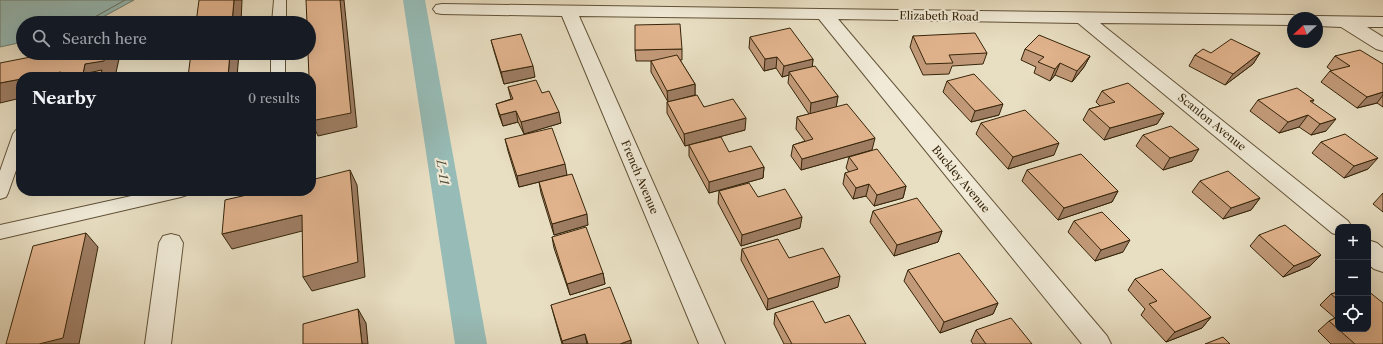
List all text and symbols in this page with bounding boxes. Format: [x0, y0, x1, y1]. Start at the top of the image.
street label: Elizabeth Road [899, 8, 979, 24]
north arrow [1287, 12, 1323, 48]
search box [16, 16, 316, 60]
icon: search [30, 27, 52, 49]
text: Search here [62, 29, 147, 48]
text: Nearby [32, 88, 96, 108]
text: 0 results [248, 90, 300, 106]
street label: Scanlon Avenue [1175, 90, 1249, 154]
street label: French Avenue [618, 138, 662, 216]
street label: Buckley Avenue [929, 143, 993, 215]
water label: L-11 [433, 158, 452, 186]
map controls [1335, 224, 1371, 332]
button: + [1335, 224, 1371, 260]
button: − [1335, 260, 1371, 296]
button: locate [1335, 296, 1371, 332]

